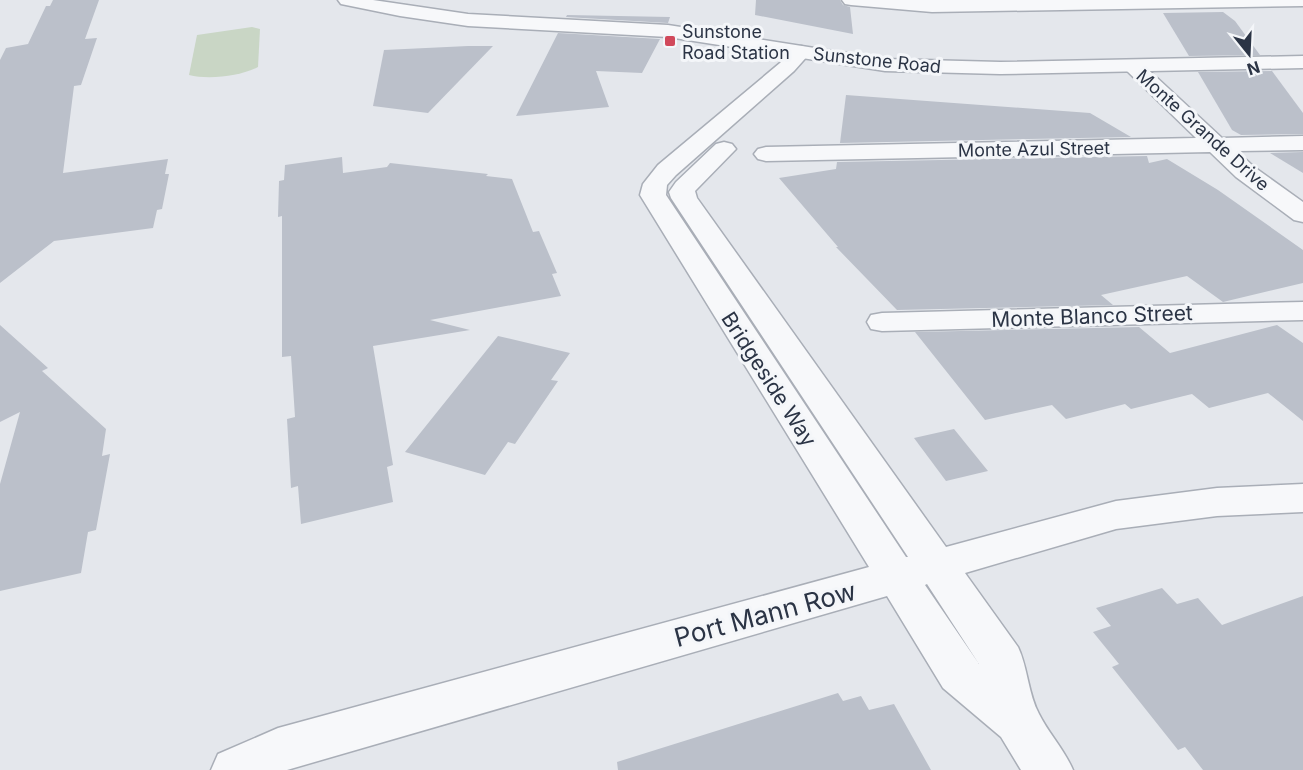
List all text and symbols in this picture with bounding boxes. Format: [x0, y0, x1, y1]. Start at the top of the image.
place label: Sunstone Road Station [682, 21, 790, 63]
north arrow [1219, 24, 1279, 84]
marker: Sunstone Road Station [663, 34, 677, 48]
street label: Sunstone Road [812, 43, 942, 77]
text: N [1245, 57, 1263, 80]
street label: Monte Grande Drive [1132, 65, 1274, 195]
street label: Monte Azul Street [958, 137, 1110, 161]
street label: Monte Blanco Street [991, 300, 1193, 332]
street label: Bridgeside Way [716, 307, 822, 451]
street label: Port Mann Row [671, 575, 859, 653]

